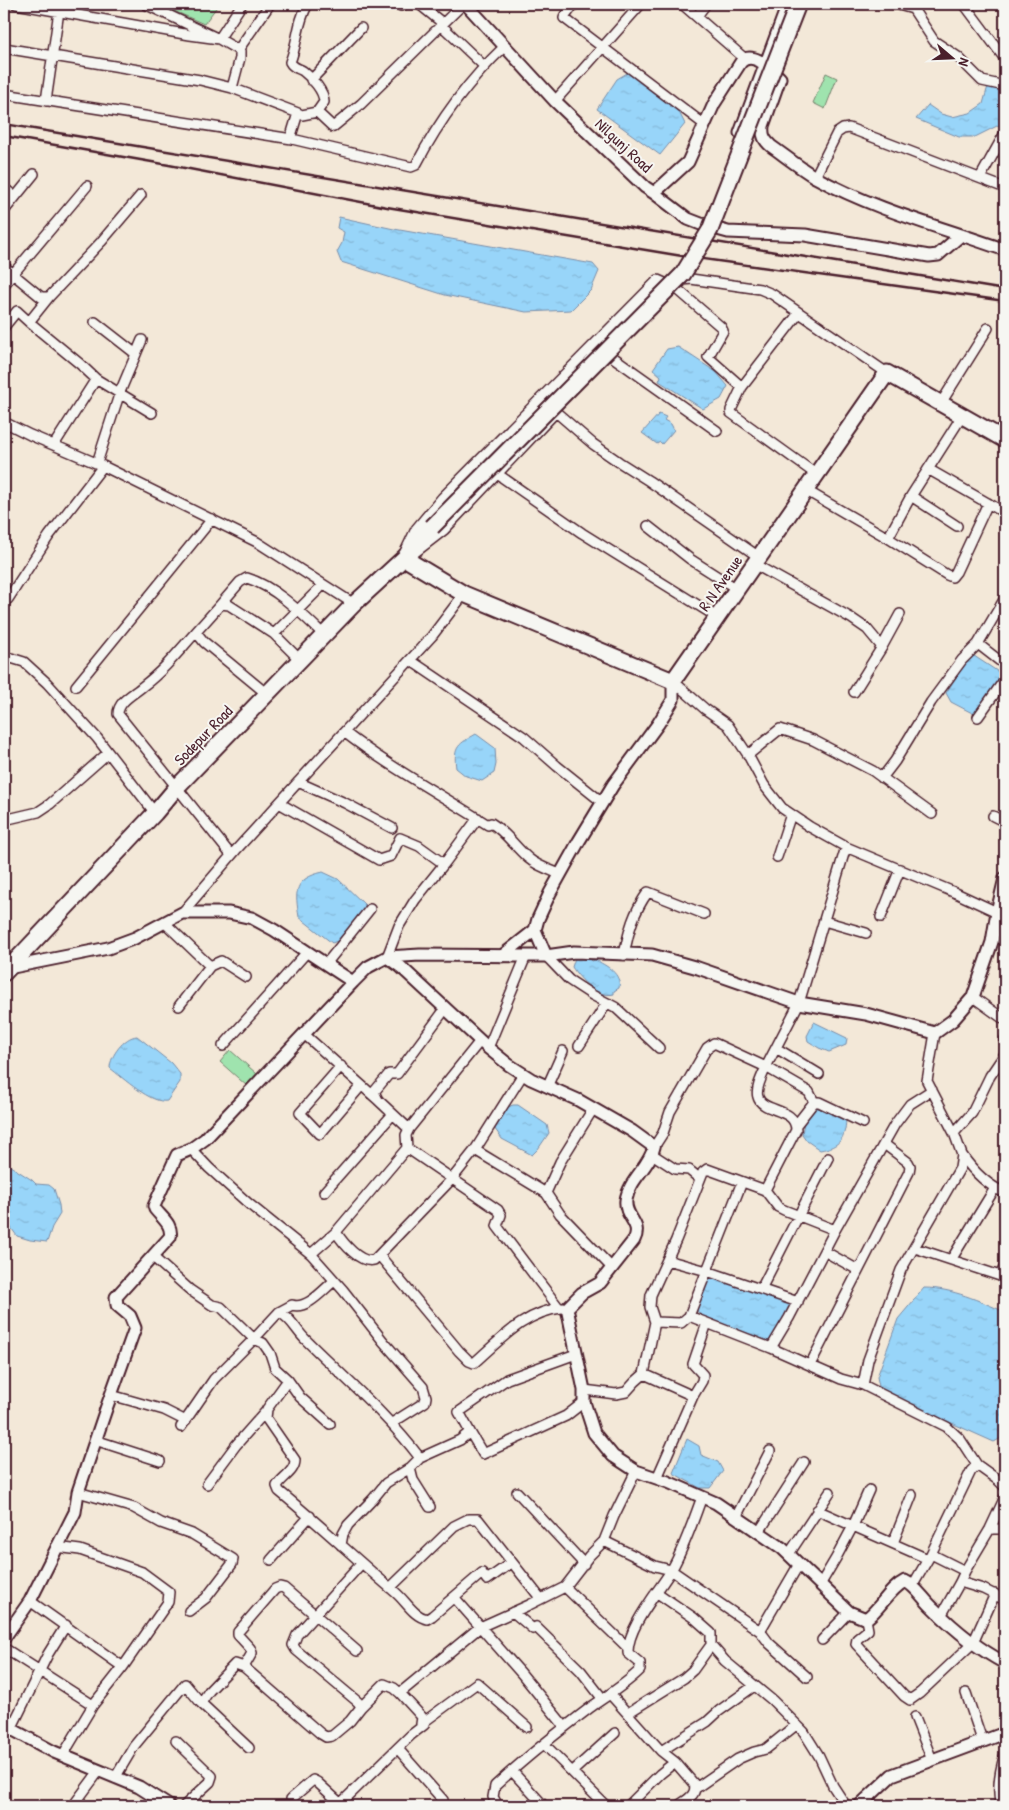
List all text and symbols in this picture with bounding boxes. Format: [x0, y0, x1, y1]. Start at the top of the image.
north arrow [926, 32, 976, 82]
text: N [954, 56, 975, 70]
street label: Nilgunj Road [591, 113, 657, 177]
street label: R N Avenue [693, 550, 748, 615]
street label: Sodepur Road [169, 700, 237, 770]

